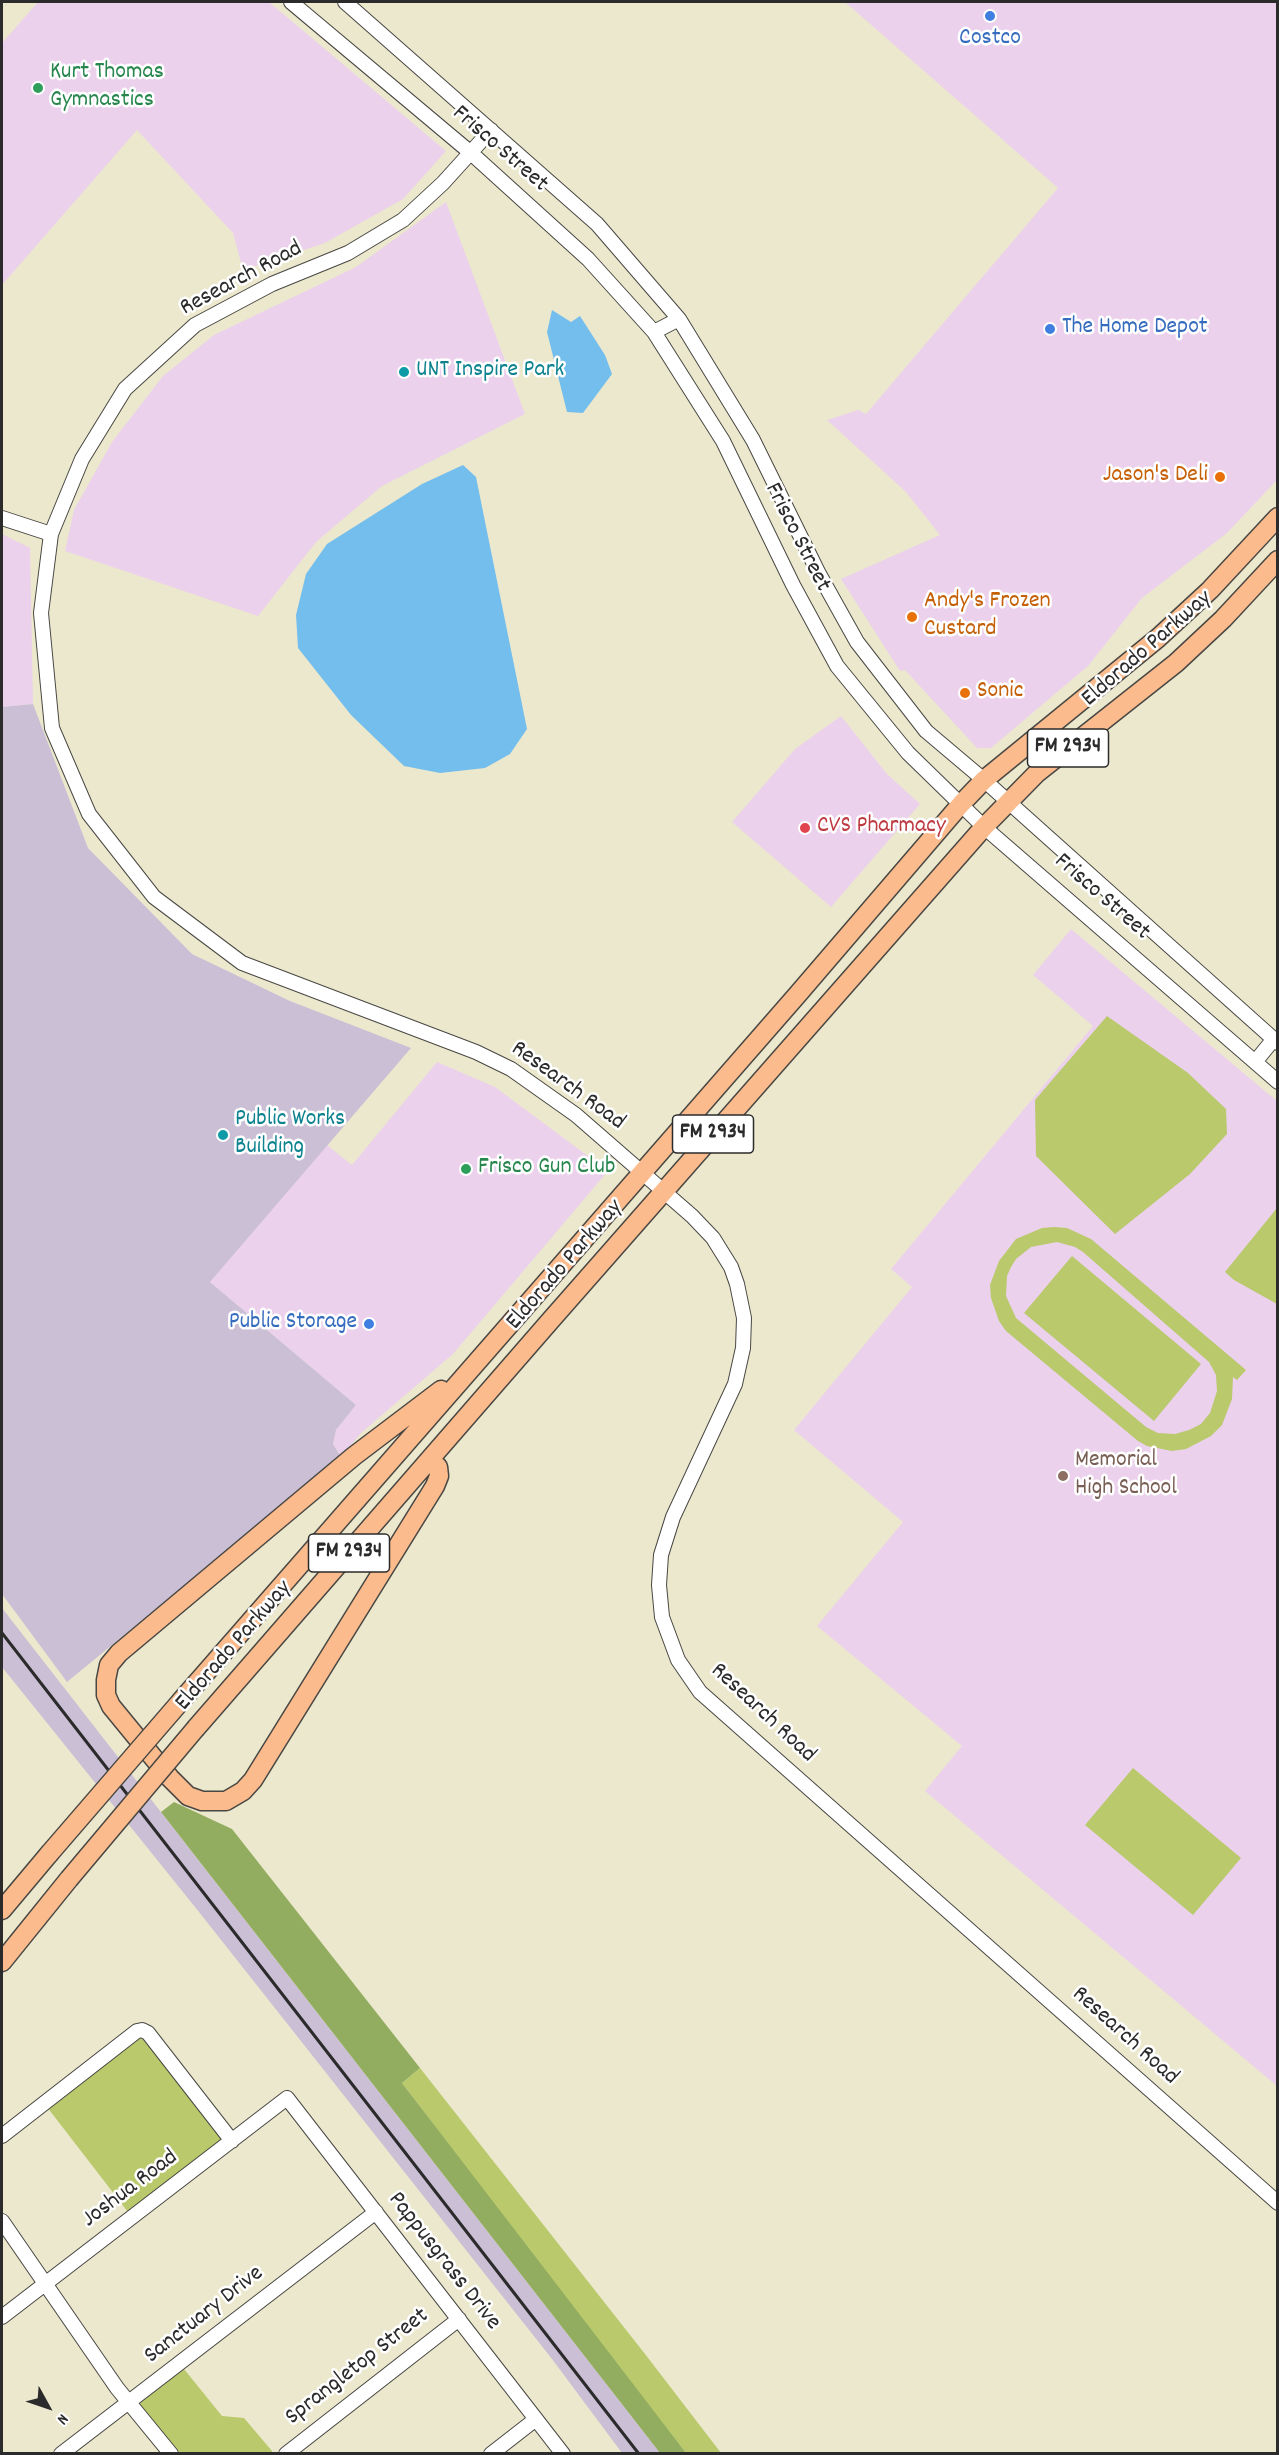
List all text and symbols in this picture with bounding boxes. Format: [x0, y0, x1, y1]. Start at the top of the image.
marker: Costco [983, 9, 997, 23]
place label: Costco [959, 26, 1021, 54]
place label: Kurt Thomas Gymnastics [50, 60, 164, 116]
marker: Kurt Thomas Gymnastics [31, 81, 45, 95]
street label: Frisco Street [445, 100, 553, 200]
street label: Research Road [176, 236, 308, 324]
place label: The Home Depot [1062, 315, 1208, 343]
marker: The Home Depot [1043, 322, 1057, 336]
place label: UNT Inspire Park [416, 358, 564, 386]
marker: UNT Inspire Park [397, 365, 411, 379]
place label: Jason's Deli [1103, 463, 1208, 491]
marker: Jason's Deli [1213, 470, 1227, 484]
street label: Frisco Street [756, 479, 836, 597]
street label: Eldorado Parkway [1077, 586, 1219, 714]
place label: Andy's Frozen Custard [924, 589, 1051, 645]
marker: Andy's Frozen Custard [905, 610, 919, 624]
place label: Sonic [977, 679, 1023, 707]
marker: Sonic [958, 686, 972, 700]
road number: FM 2934 [1028, 729, 1108, 767]
place label: CVS Pharmacy [817, 814, 946, 842]
marker: CVS Pharmacy [798, 821, 812, 835]
street label: Frisco Street [1047, 848, 1155, 948]
street label: Research Road [504, 1036, 630, 1138]
place label: Public Works Building [235, 1107, 345, 1163]
road number: FM 2934 [672, 1115, 754, 1153]
marker: Public Works Building [216, 1128, 230, 1142]
place label: Frisco Gun Club [478, 1155, 615, 1183]
marker: Frisco Gun Club [459, 1162, 473, 1176]
street label: Eldorado Parkway [502, 1195, 630, 1337]
place label: Public Storage [229, 1310, 357, 1338]
marker: Public Storage [362, 1317, 376, 1331]
place label: Memorial High School [1075, 1448, 1177, 1504]
marker: Memorial High School [1056, 1469, 1070, 1483]
road number: FM 2934 [308, 1534, 389, 1572]
street label: Eldorado Parkway [171, 1576, 299, 1718]
street label: Research Road [703, 1658, 821, 1770]
street label: Research Road [1065, 1981, 1183, 2093]
street label: Joshua Road [77, 2145, 185, 2235]
street label: Pappusgrass Drive [380, 2187, 506, 2337]
street label: Sanctuary Drive [140, 2261, 270, 2371]
street label: Sprangletop Street [281, 2303, 435, 2433]
north arrow [18, 2377, 78, 2437]
text: N [51, 2408, 74, 2429]

